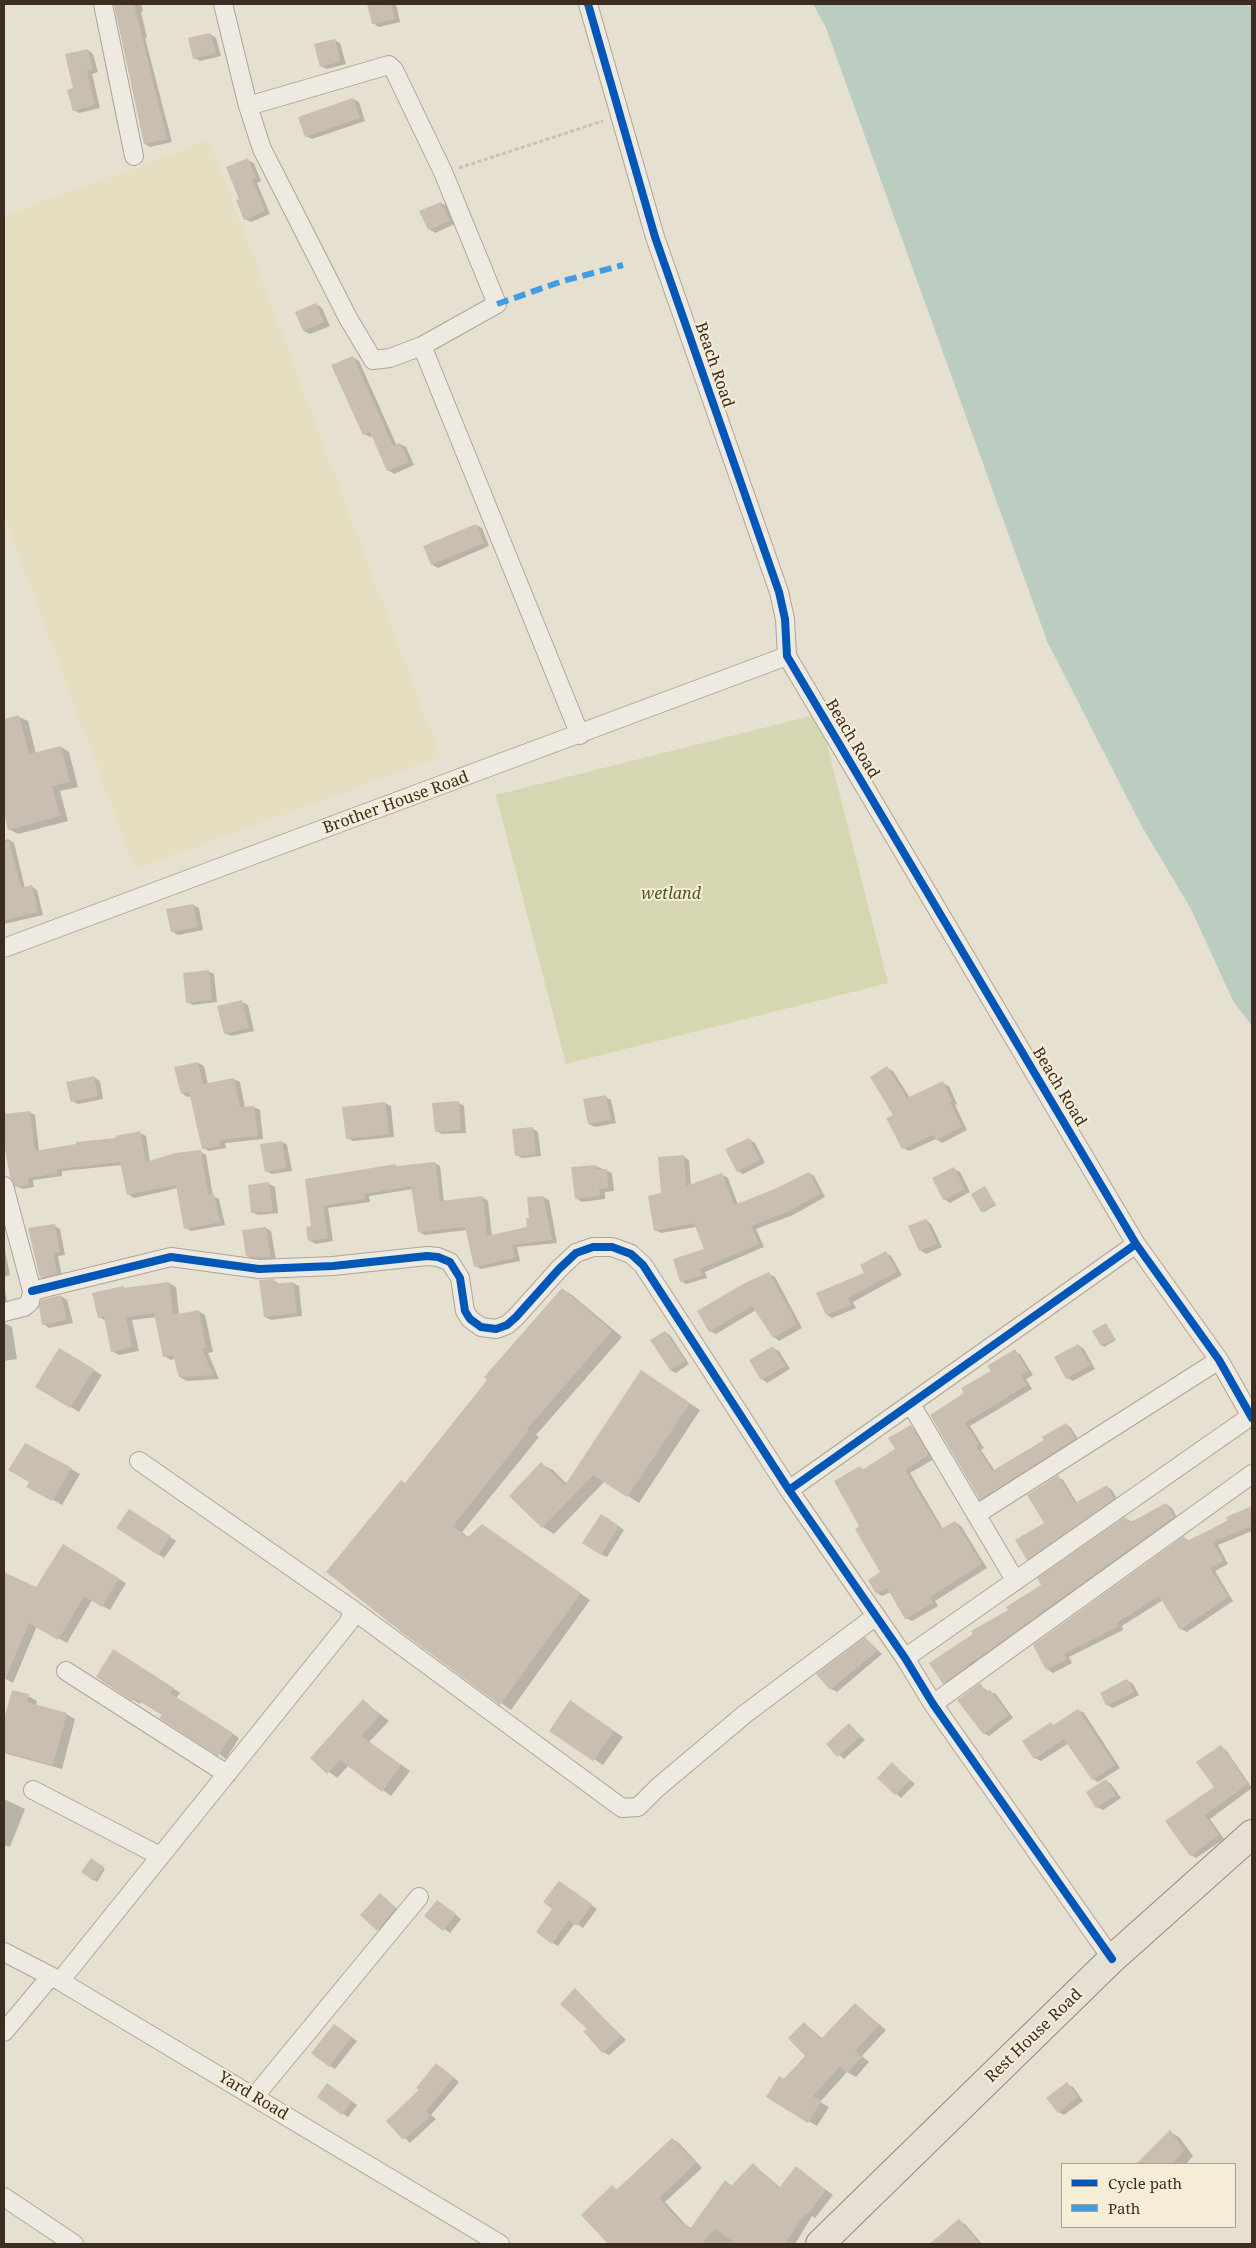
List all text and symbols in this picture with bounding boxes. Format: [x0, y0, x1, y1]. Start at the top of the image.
street label: Beach Road [690, 320, 738, 410]
street label: Beach Road [821, 696, 883, 782]
street label: Brother House Road [320, 768, 472, 838]
park label: wetland [641, 884, 701, 904]
street label: Beach Road [1028, 1044, 1090, 1130]
street label: Rest House Road [982, 1985, 1086, 2087]
street label: Yard Road [215, 2068, 291, 2124]
legend [1061, 2163, 1236, 2228]
text: Cycle path [1108, 2173, 1182, 2193]
text: Path [1108, 2198, 1140, 2218]

